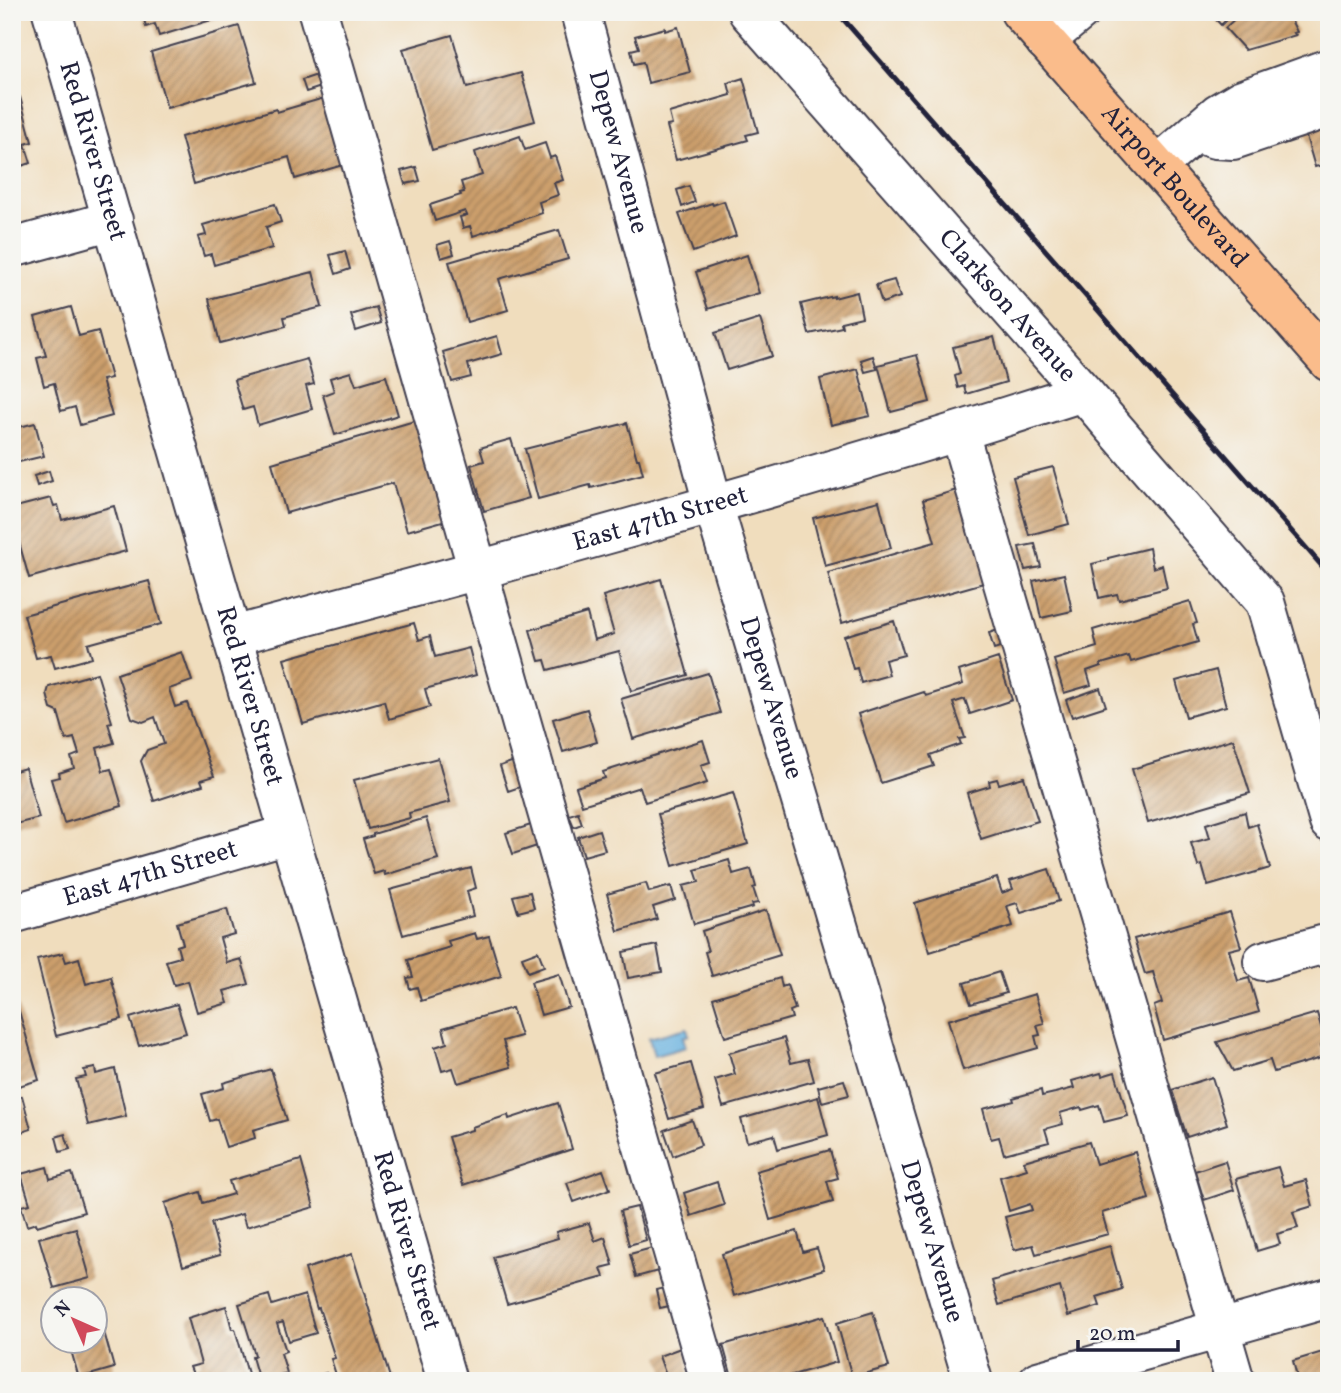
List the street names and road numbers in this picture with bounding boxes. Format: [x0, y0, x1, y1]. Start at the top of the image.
street label: Red River Street [49, 57, 136, 245]
street label: Depew Avenue [579, 66, 657, 238]
street label: Airport Boulevard [1092, 97, 1256, 277]
street label: Clarkson Avenue [930, 222, 1085, 391]
street label: East 47th Street [569, 477, 752, 561]
street label: Red River Street [207, 602, 292, 790]
street label: Depew Avenue [729, 612, 812, 784]
street label: East 47th Street [59, 832, 242, 916]
street label: Red River Street [363, 1147, 449, 1335]
street label: Depew Avenue [891, 1156, 973, 1327]

